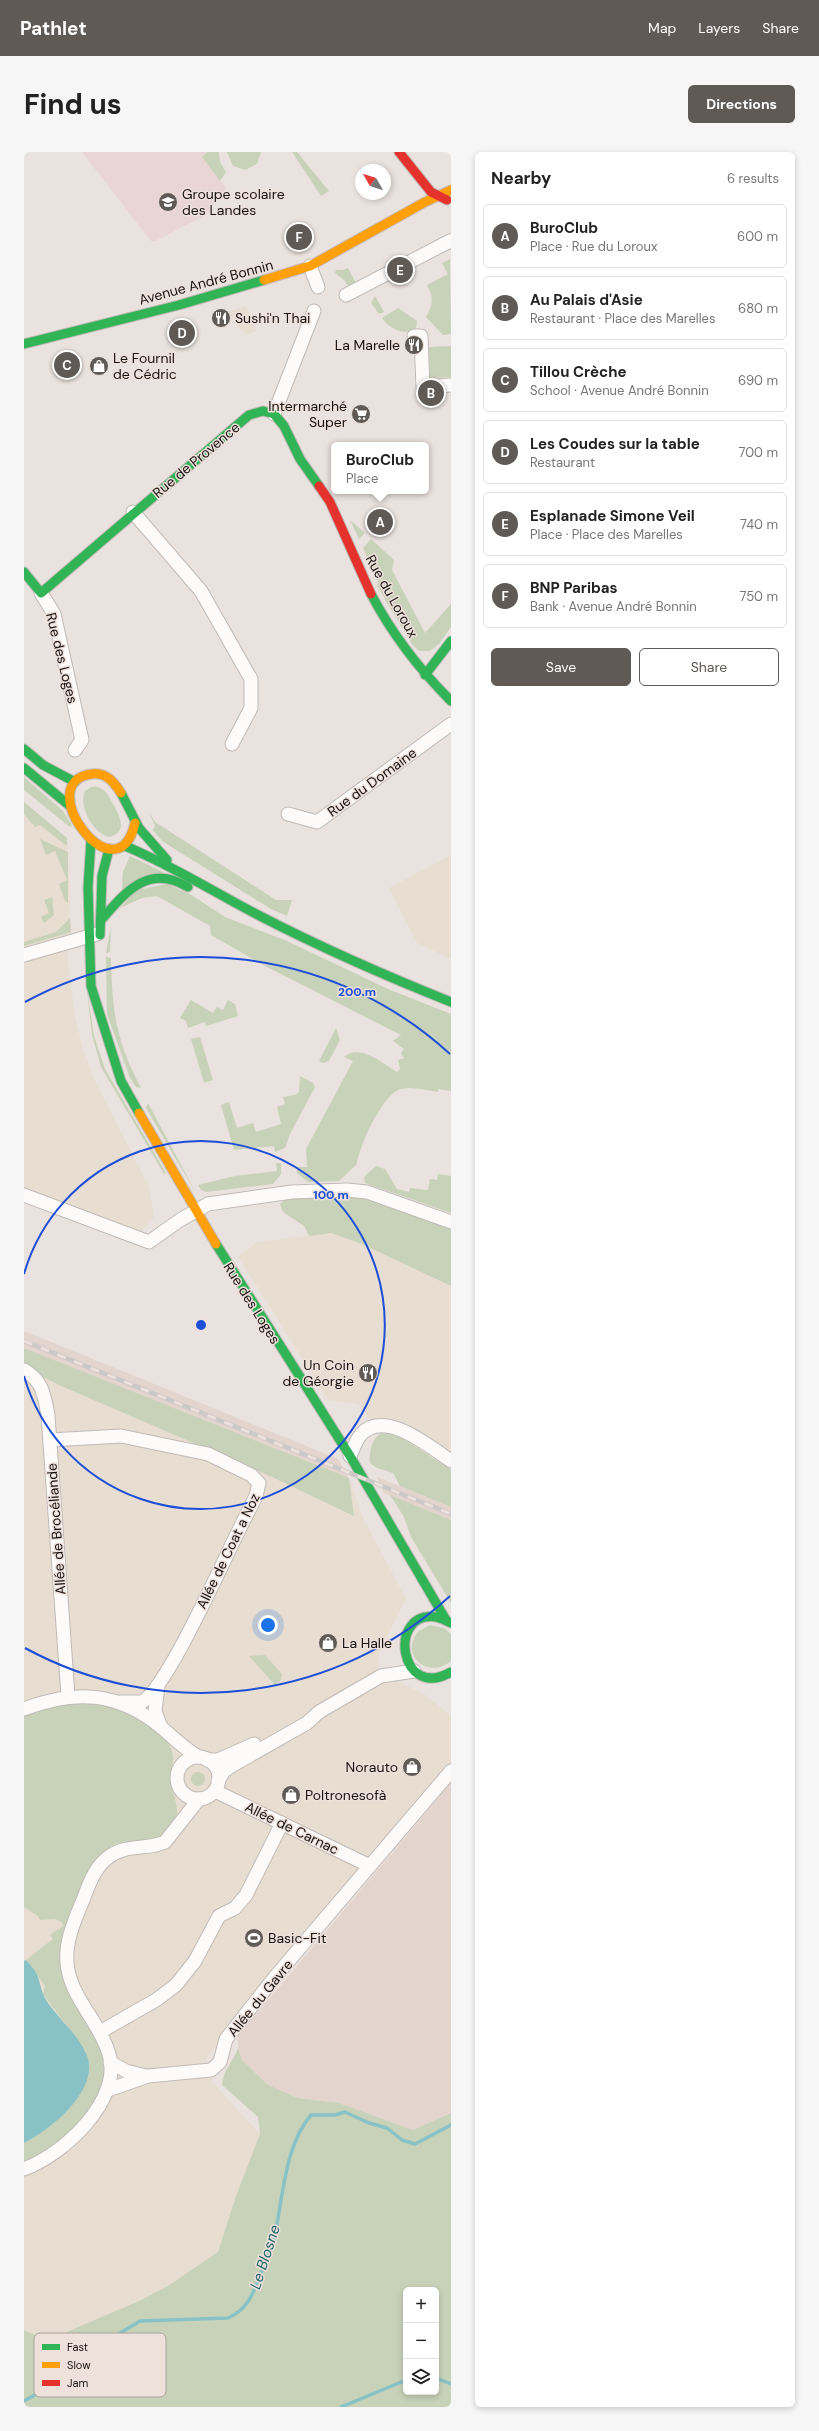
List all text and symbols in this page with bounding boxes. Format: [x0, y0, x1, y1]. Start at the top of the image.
text: Pathlet [20, 16, 87, 41]
text: Map [648, 19, 676, 37]
text: Layers [698, 19, 740, 37]
text: Share [762, 19, 799, 37]
button: Directions [688, 85, 795, 123]
text: Find us [24, 86, 122, 123]
north arrow [355, 164, 391, 200]
text: Nearby [491, 167, 551, 189]
text: 6 results [727, 170, 779, 187]
place label: Groupe scolaire des Landes [182, 185, 285, 219]
school or university icon: Groupe scolaire des Landes [157, 191, 179, 213]
text: BuroClub [530, 218, 598, 238]
pin: F [286, 222, 312, 252]
text: A [500, 228, 510, 245]
text: 600 m [737, 228, 778, 245]
text: Place · Rue du Loroux [530, 238, 657, 255]
street label: Avenue André Bonnin [137, 255, 275, 309]
pin: E [387, 255, 413, 285]
text: Au Palais d'Asie [530, 290, 643, 310]
text: B [501, 300, 509, 317]
text: 680 m [738, 300, 778, 317]
restaurant icon: Sushi'n Thai [210, 307, 232, 329]
place label: Sushi'n Thai [235, 309, 310, 327]
text: Restaurant · Place des Marelles [530, 310, 715, 327]
pin: D [169, 318, 195, 348]
restaurant icon: La Marelle [403, 334, 425, 356]
place label: La Marelle [335, 336, 400, 354]
place label: Le Fournil de Cédric [113, 349, 177, 383]
pin: C [54, 350, 80, 380]
shop icon: Le Fournil de Cédric [88, 355, 110, 377]
text: Tillou Crèche [530, 362, 627, 382]
text: C [500, 372, 510, 389]
text: 690 m [738, 372, 778, 389]
pin: B [418, 378, 444, 408]
text: School · Avenue André Bonnin [530, 382, 709, 399]
place label: Intermarché Super [268, 397, 347, 431]
supermarket icon: Intermarché Super [350, 403, 372, 425]
street label: Rue de Provence [149, 418, 243, 502]
text: Les Coudes sur la table [530, 434, 700, 454]
popup [331, 442, 429, 494]
text: D [500, 444, 510, 461]
text: 700 m [738, 444, 778, 461]
text: BuroClub [346, 450, 414, 470]
text: Restaurant [530, 454, 595, 471]
text: Place [346, 470, 378, 487]
text: Esplanade Simone Veil [530, 506, 695, 526]
pin: A [367, 507, 393, 537]
text: E [501, 516, 509, 533]
text: 740 m [740, 516, 778, 533]
text: Place · Place des Marelles [530, 526, 683, 543]
street label: Rue du Loroux [362, 551, 422, 641]
text: BNP Paribas [530, 578, 618, 598]
text: F [501, 588, 509, 605]
text: 750 m [740, 588, 778, 605]
text: Bank · Avenue André Bonnin [530, 598, 697, 615]
street label: Rue des Loges [42, 611, 82, 705]
button: Save [491, 648, 631, 686]
button: Share [639, 648, 779, 686]
street label: Rue du Domaine [324, 744, 420, 820]
text: 200 m [338, 984, 376, 1000]
text: 100 m [313, 1187, 349, 1203]
street label: Rue des Loges [220, 1259, 284, 1347]
centre of rings [194, 1318, 208, 1332]
place label: Un Coin de Géorgie [283, 1356, 354, 1390]
restaurant icon: Un Coin de Géorgie [357, 1362, 379, 1384]
street label: Allée de Brocéliande [42, 1462, 70, 1596]
street label: Allée de Coat a Noz [192, 1490, 264, 1612]
your location [258, 1615, 278, 1635]
shop icon: La Halle [317, 1632, 339, 1654]
place label: La Halle [342, 1634, 392, 1652]
shop icon: Norauto [401, 1756, 423, 1778]
place label: Norauto [346, 1758, 398, 1776]
shop icon: Poltronesofà [280, 1784, 302, 1806]
place label: Poltronesofà [305, 1786, 386, 1804]
street label: Allée de Carnac [242, 1798, 342, 1858]
sports icon: Basic-Fit [243, 1927, 265, 1949]
place label: Basic-Fit [268, 1929, 326, 1947]
street label: Allée du Gavre [223, 1956, 297, 2040]
water label: Le Blosne [245, 2222, 285, 2292]
map controls [403, 2287, 439, 2395]
button: + [403, 2287, 439, 2323]
button: − [403, 2323, 439, 2359]
legend [34, 2333, 166, 2397]
text: Fast [67, 2340, 88, 2354]
text: Slow [67, 2358, 91, 2372]
button: layers [403, 2359, 439, 2395]
text: Jam [67, 2376, 88, 2390]

